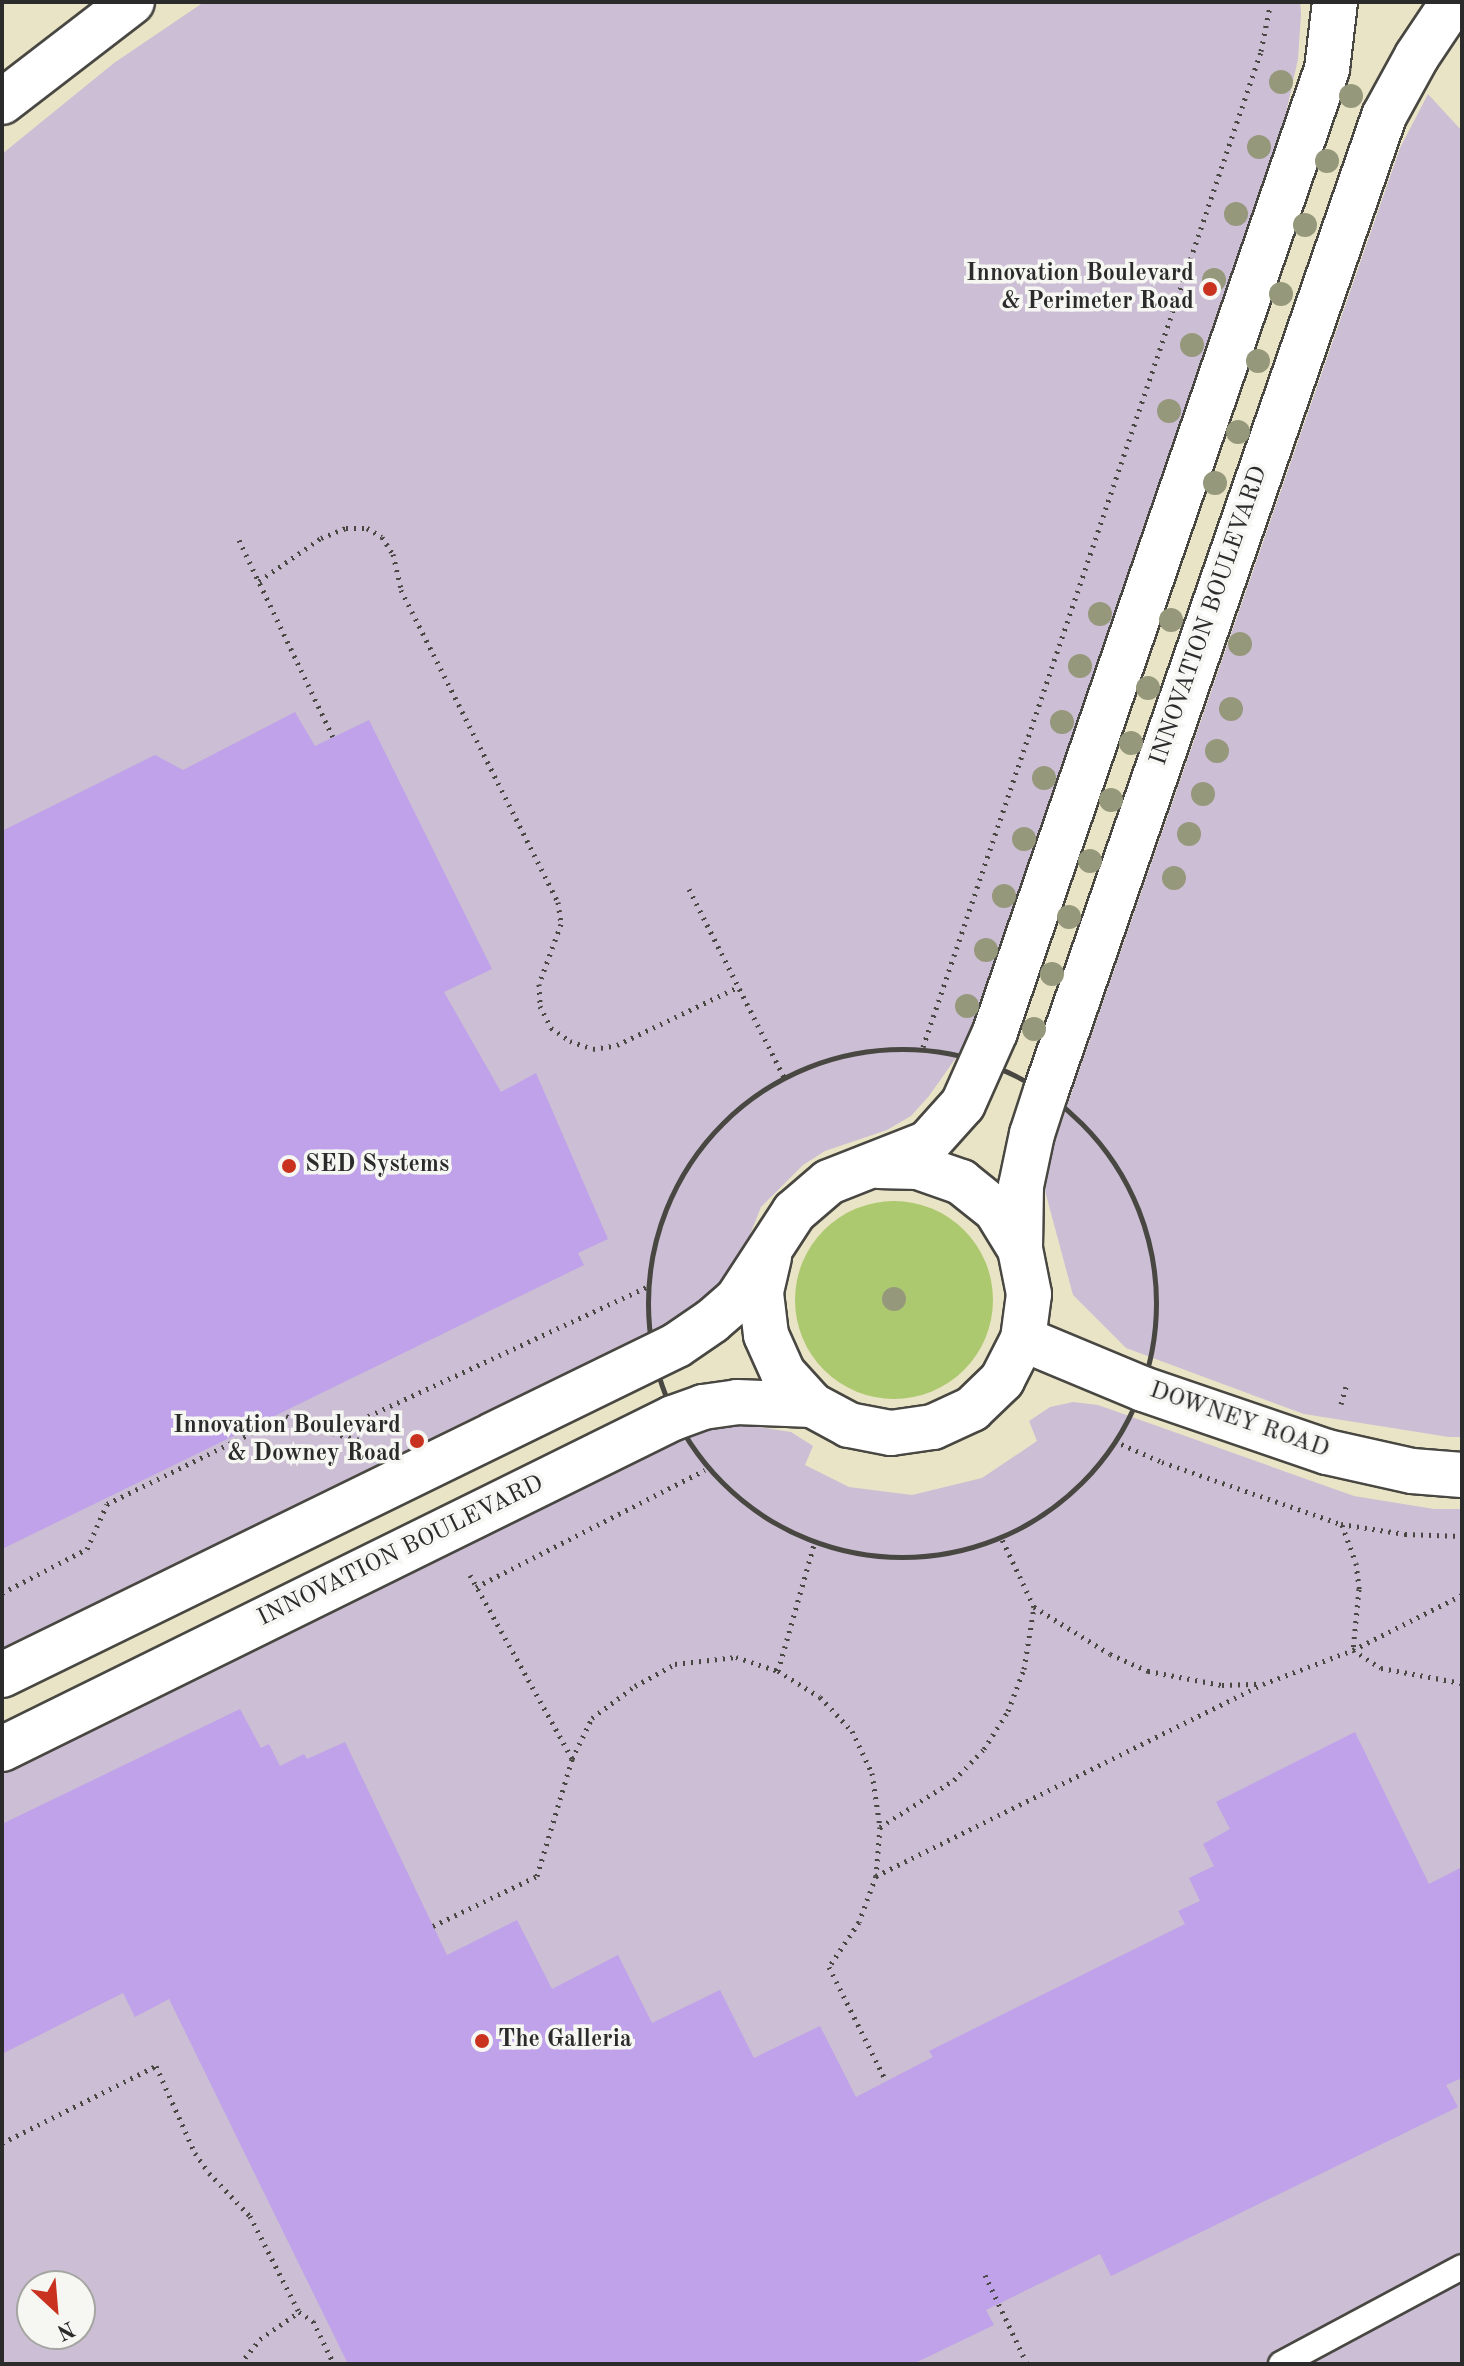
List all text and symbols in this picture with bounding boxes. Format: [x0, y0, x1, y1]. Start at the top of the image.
place label: Innovation Boulevard & Perimeter Road [966, 261, 1194, 317]
marker: Innovation Boulevard & Perimeter Road [1201, 280, 1219, 298]
street label: INNOVATION BOULEVARD [1145, 463, 1275, 769]
place label: SED Systems [305, 1152, 449, 1180]
marker: SED Systems [280, 1157, 298, 1175]
street label: DOWNEY ROAD [1145, 1377, 1333, 1465]
place label: Innovation Boulevard & Downey Road [173, 1413, 401, 1469]
marker: Innovation Boulevard & Downey Road [408, 1432, 426, 1450]
street label: INNOVATION BOULEVARD [253, 1470, 549, 1634]
place label: The Galleria [498, 2027, 632, 2055]
marker: The Galleria [473, 2032, 491, 2050]
north arrow [16, 2270, 96, 2350]
text: N [53, 2316, 78, 2343]

